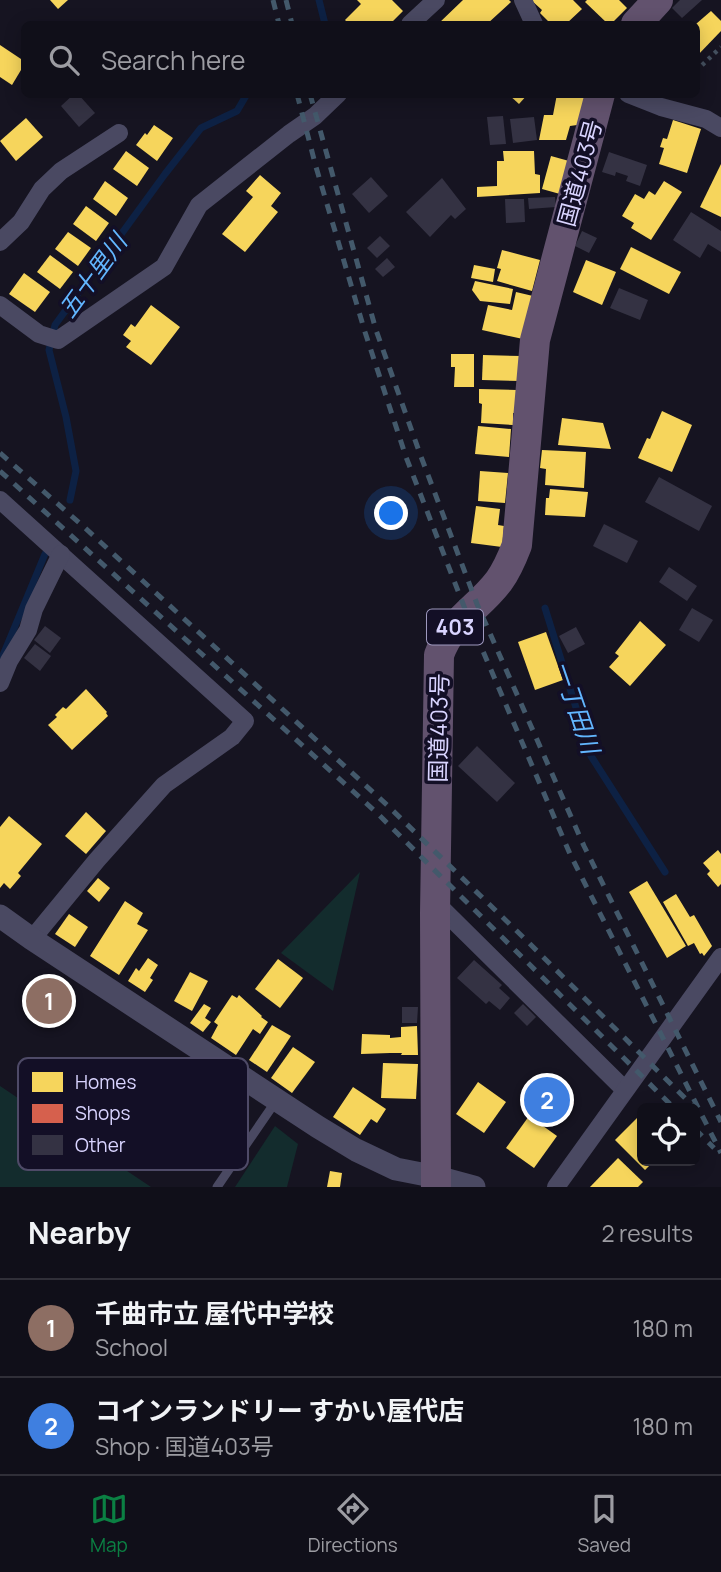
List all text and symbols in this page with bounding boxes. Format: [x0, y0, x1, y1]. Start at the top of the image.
search box [21, 21, 700, 98]
icon: search [45, 41, 83, 79]
text: Search here [101, 42, 246, 78]
street label: 国道403号 [549, 116, 609, 230]
water label: 五十里川 [50, 224, 135, 324]
your location [374, 496, 408, 530]
road number: 403 [427, 610, 483, 644]
water label: 一丁田川 [546, 656, 609, 761]
street label: 国道403号 [421, 673, 455, 783]
pin: 1 [26, 975, 72, 1027]
legend [18, 1058, 248, 1170]
text: Homes [75, 1069, 136, 1095]
pin: 2 [524, 1074, 570, 1126]
text: Shops [75, 1100, 130, 1126]
map controls [637, 1103, 700, 1166]
button: locate [637, 1103, 700, 1166]
text: Other [75, 1132, 126, 1158]
text: Nearby [28, 1212, 131, 1253]
text: 2 results [601, 1217, 693, 1249]
text: 千曲市立 屋代中学校 [95, 1295, 334, 1331]
text: 1 [46, 1312, 56, 1344]
text: 180 m [633, 1312, 693, 1344]
text: School [95, 1331, 168, 1363]
text: コインランドリー すかい屋代店 [95, 1392, 464, 1428]
text: 2 [44, 1410, 58, 1442]
text: 180 m [633, 1410, 693, 1442]
text: Shop · 国道403号 [95, 1430, 274, 1462]
tab: Map [90, 1490, 128, 1558]
tab: Directions [308, 1490, 398, 1558]
tab: Saved [578, 1490, 631, 1558]

